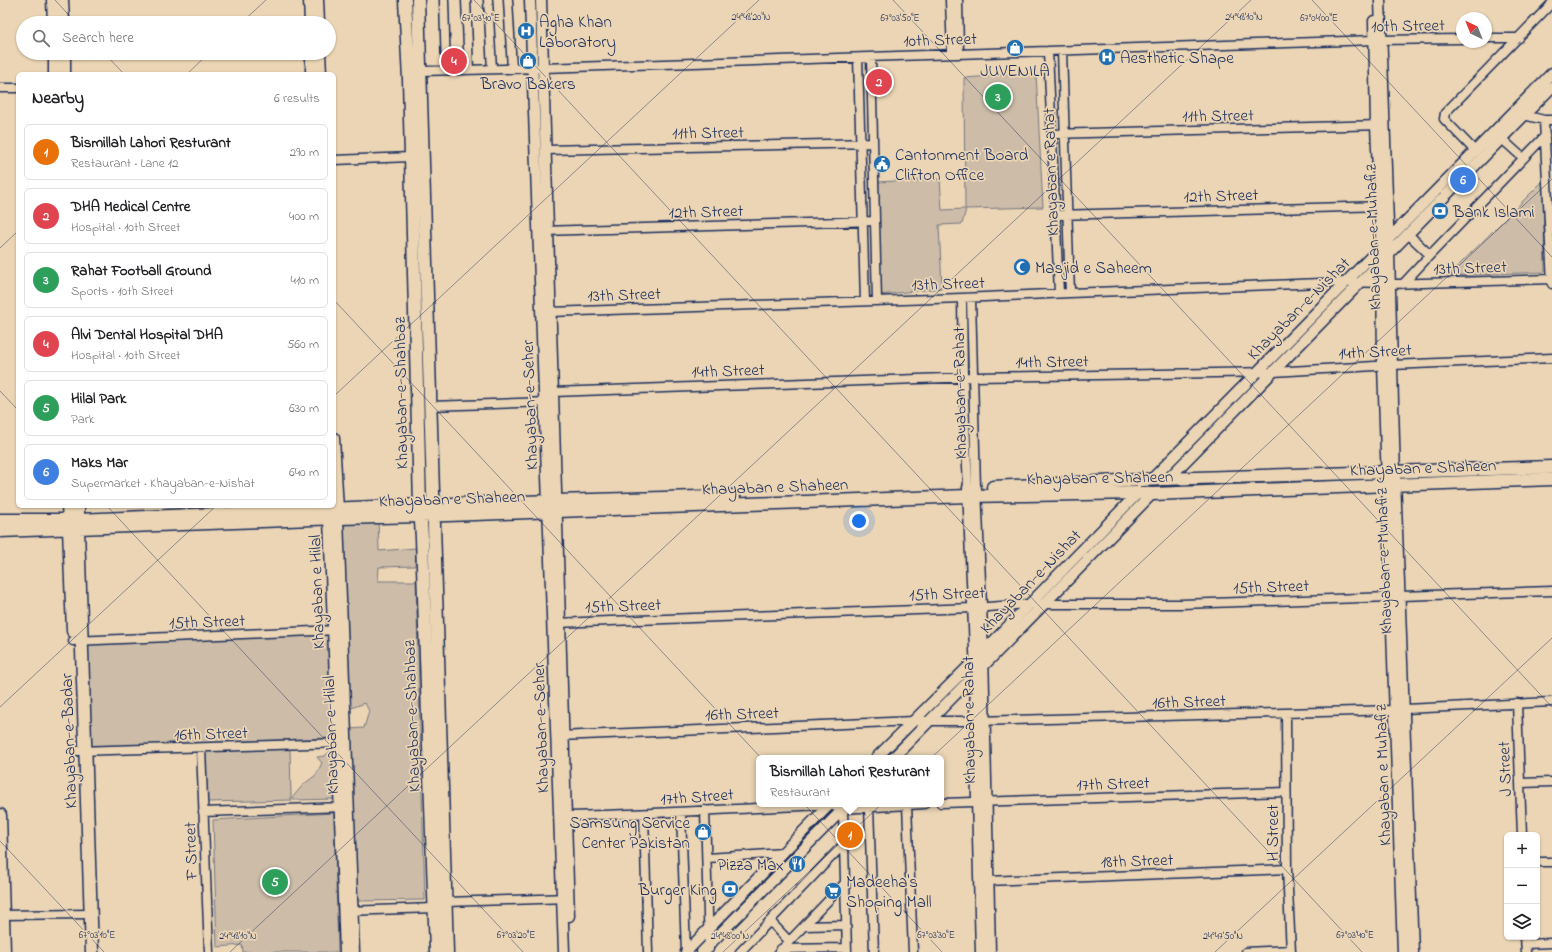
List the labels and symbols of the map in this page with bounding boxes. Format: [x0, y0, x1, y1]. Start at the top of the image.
place label: Agha Khan Laboratory [539, 10, 616, 56]
text: 24°48'20"N [731, 10, 771, 25]
text: 24°48'10"N [1225, 10, 1263, 25]
text: 67°03'40"E [462, 11, 500, 26]
text: 67°03'50"E [880, 11, 920, 26]
text: 67°04'00"E [1300, 11, 1338, 26]
north arrow [1456, 12, 1492, 48]
street label: 10th Street [1371, 13, 1445, 40]
hospital icon: Agha Khan Laboratory [516, 21, 536, 41]
street label: 10th Street [903, 27, 978, 54]
shop icon: JUVENILA [1005, 38, 1025, 58]
pin: 4 [441, 46, 467, 76]
place label: Aesthetic Shape [1120, 46, 1234, 71]
hospital icon: Aesthetic Shape [1097, 47, 1117, 67]
shop icon: Bravo Bakers [518, 51, 538, 71]
place label: JUVENILA [980, 59, 1050, 84]
pin: 2 [866, 67, 892, 97]
place label: Bravo Bakers [479, 72, 576, 97]
pin: 3 [985, 82, 1011, 112]
street label: 11th Street [1182, 103, 1254, 130]
street label: Khayaban e Rahat [1037, 107, 1067, 237]
street label: 11th Street [672, 120, 744, 147]
place label: Cantonment Board Clifton Office [895, 143, 1029, 188]
public building icon: Cantonment Board Clifton Office [872, 154, 892, 174]
street label: Khayaban-e-Muhafiz [1358, 162, 1390, 311]
pin: 6 [1450, 165, 1476, 195]
street label: 12th Street [1183, 183, 1259, 210]
street label: 12th Street [668, 199, 744, 226]
place label: Bank Islami [1452, 200, 1535, 225]
bank icon: Bank Islami [1430, 201, 1450, 221]
street label: Khayaban-e-Nishat [1242, 252, 1357, 367]
street label: 13th Street [1433, 255, 1507, 282]
place label: Masjid e Saheem [1035, 256, 1152, 281]
mosque icon: Masjid e Saheem [1012, 257, 1032, 277]
street label: 13th Street [911, 271, 985, 298]
street label: 13th Street [587, 282, 661, 309]
street label: Khayaban-e-Shahbaz [388, 316, 416, 469]
street label: Khayaban-e-Rahat [947, 326, 975, 459]
street label: 14th Street [1338, 338, 1413, 367]
street label: Khayaban-e-Seher [516, 339, 546, 471]
street label: 14th Street [1015, 349, 1089, 376]
street label: 14th Street [691, 358, 765, 385]
street label: Khayaban e Shaheen [1349, 453, 1497, 485]
street label: Khayaban e Shaheen [1026, 465, 1174, 493]
street label: Khayaban e Shaheen [701, 472, 849, 504]
street label: Khayaban e Shaheen [378, 484, 526, 516]
street label: Khayaban-e-Muhafiz [1369, 486, 1401, 635]
your location [849, 511, 869, 531]
street label: Khayaban-e-Nishat [974, 524, 1089, 641]
street label: Khayaban e Hilal [303, 534, 333, 650]
street label: 15th Street [1233, 574, 1310, 601]
street label: 15th Street [909, 581, 986, 608]
street label: 15th Street [585, 593, 662, 620]
street label: 15th Street [169, 609, 246, 636]
street label: Khayaban-e-Shahbaz [397, 638, 429, 793]
street label: Khayaban e Rahat [956, 655, 984, 784]
street label: Khayaban-e-Seher [527, 662, 557, 794]
street label: Khayaban-e-Badar [55, 672, 85, 809]
street label: Khayaban-e-Hilal [317, 675, 347, 795]
street label: 16th Street [1152, 689, 1227, 716]
street label: 16th Street [705, 701, 780, 728]
street label: Khayaban e Muhafiz [1368, 703, 1399, 846]
street label: 16th Street [174, 721, 249, 748]
street label: J Street [1492, 741, 1519, 797]
street label: 17th Street [1076, 771, 1150, 798]
street label: 17th Street [660, 782, 735, 813]
street label: H Street [1261, 804, 1286, 861]
place label: Samsung Service Center Pakistan [570, 811, 690, 856]
pin: 1 [837, 820, 863, 850]
street label: F Street [178, 821, 205, 881]
shop icon: Samsung Service Center Pakistan [693, 822, 713, 842]
street label: 18th Street [1100, 848, 1174, 875]
place label: Pizza Max [717, 853, 784, 878]
restaurant icon: Pizza Max [787, 854, 807, 874]
pin: 5 [262, 867, 288, 897]
place label: Madeeha's Shoping Mall [846, 870, 932, 917]
place label: Burger King [637, 878, 717, 905]
bank icon: Burger King [720, 879, 740, 899]
supermarket icon: Madeeha's Shoping Mall [823, 881, 843, 901]
text: 67°03'10"E [79, 928, 115, 943]
text: 67°03'20"E [497, 928, 535, 943]
text: 67°03'30"E [917, 928, 955, 943]
text: 67°03'40"E [1336, 928, 1374, 943]
text: 24°48'10"N [219, 929, 257, 944]
text: 24°48'00"N [711, 929, 749, 944]
text: 24°47'50"N [1203, 929, 1243, 944]

